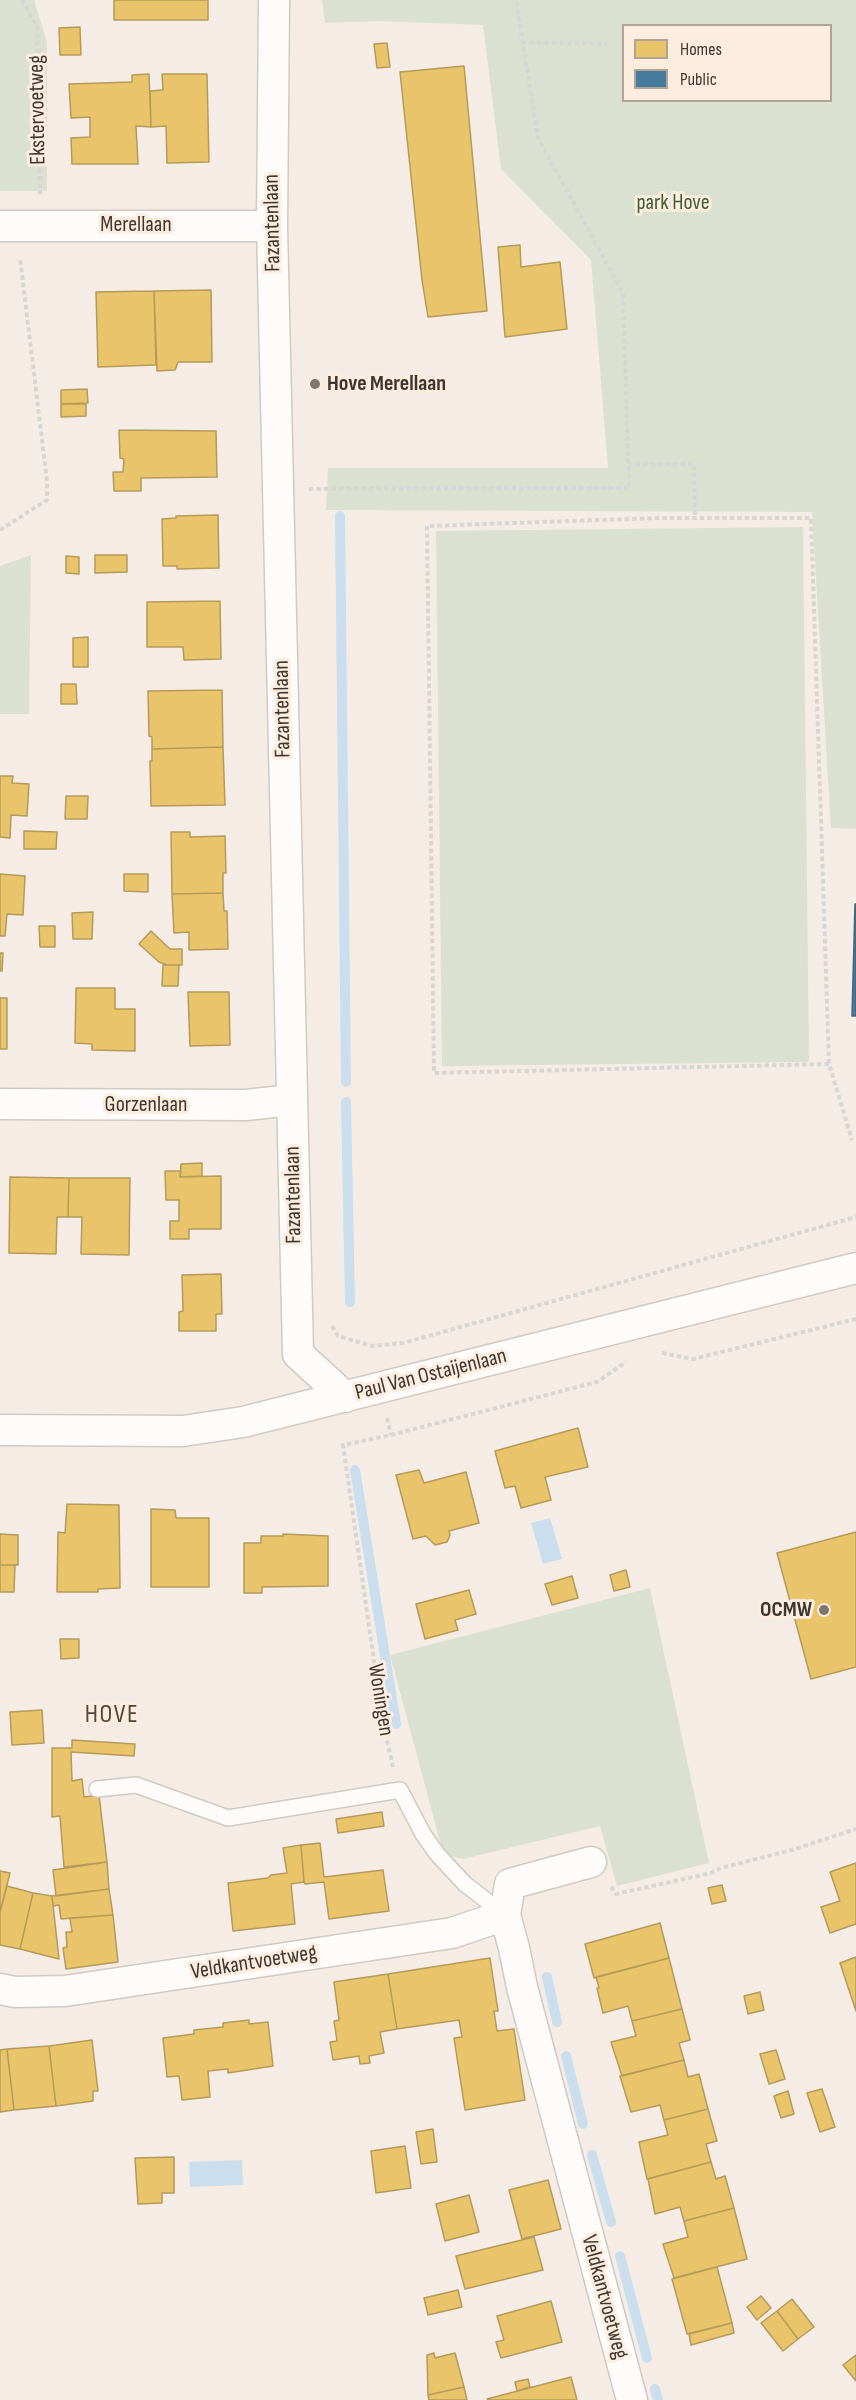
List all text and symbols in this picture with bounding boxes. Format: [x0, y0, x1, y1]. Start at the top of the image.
legend [622, 24, 832, 102]
text: Homes [680, 39, 722, 60]
street label: Ekstervoetweg [24, 55, 52, 165]
text: Public [680, 69, 717, 90]
street label: Fazantenlaan [259, 174, 287, 272]
park label: park Hove [636, 190, 710, 216]
street label: Merellaan [100, 212, 172, 238]
place label: Hove Merellaan [327, 371, 446, 397]
marker: Hove Merellaan [308, 377, 322, 391]
street label: Fazantenlaan [269, 660, 297, 758]
street label: Gorzenlaan [105, 1092, 187, 1118]
street label: Fazantenlaan [280, 1146, 308, 1244]
street label: Paul Van Ostaijenlaan [352, 1343, 510, 1407]
place label: OCMW [760, 1597, 812, 1623]
marker: OCMW [817, 1603, 831, 1617]
street label: Woningen [361, 1662, 399, 1738]
district label: HOVE [85, 1699, 139, 1731]
street label: Veldkantvoetweg [189, 1940, 319, 1986]
street label: Veldkantvoetweg [575, 2232, 633, 2362]

